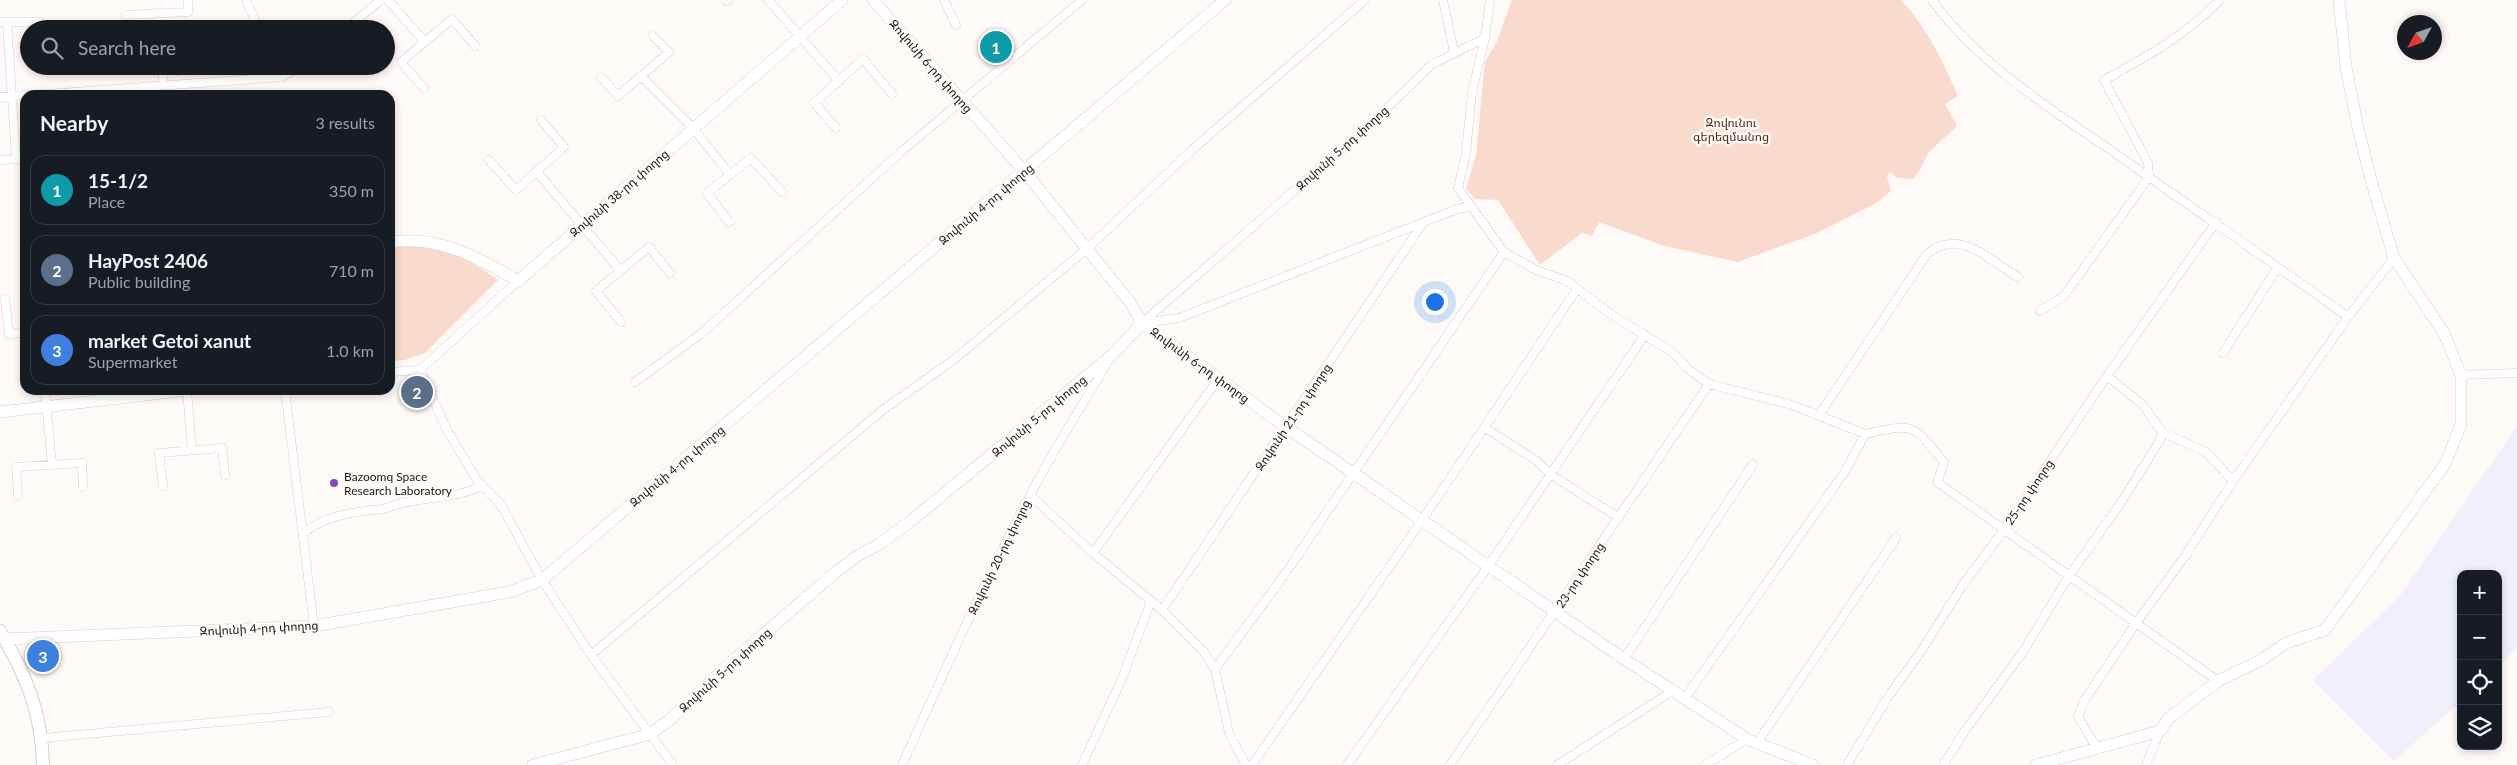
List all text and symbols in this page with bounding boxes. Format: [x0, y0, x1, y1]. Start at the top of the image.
north arrow [2397, 15, 2442, 60]
street label: Զովունի 6-րդ փողոց [886, 16, 976, 116]
search box [20, 20, 395, 75]
pin: 1 [980, 28, 1012, 66]
icon: search [38, 34, 66, 62]
text: Search here [78, 36, 176, 59]
street label: Զովունի 5-րդ փողոց [1293, 103, 1391, 193]
text: Nearby [40, 110, 108, 135]
text: 3 results [315, 113, 375, 132]
park label: Զովունու գերեզմանոց [1693, 115, 1769, 144]
street label: Զովունի 38-րդ փողոց [566, 146, 672, 240]
street label: Զովունի 4-րդ փողոց [935, 160, 1037, 248]
text: 15-1/2 [88, 169, 148, 192]
text: 1 [52, 181, 62, 200]
text: 350 m [329, 181, 374, 200]
text: Place [88, 192, 125, 211]
text: HayPost 2406 [88, 249, 208, 272]
text: 2 [52, 261, 62, 280]
text: 710 m [329, 261, 374, 280]
text: Public building [88, 272, 190, 291]
your location [1422, 289, 1448, 315]
street label: Զովունի 6-րդ փողոց [1147, 324, 1253, 406]
text: market Getoi xanut [88, 329, 251, 352]
text: 3 [52, 341, 62, 360]
text: 1.0 km [326, 341, 374, 360]
text: Supermarket [88, 352, 177, 371]
street label: Զովունի 21-րդ փողոց [1251, 360, 1335, 474]
street label: Զովունի 5-րդ փողոց [988, 372, 1090, 460]
pin: 2 [401, 373, 433, 411]
street label: Զովունի 4-րդ փողոց [626, 422, 728, 510]
street label: 25-րդ փողոց [2002, 456, 2056, 528]
place label: Bazoomq Space Research Laboratory [344, 469, 453, 498]
marker: Bazoomq Space Research Laboratory [328, 477, 340, 489]
street label: Զովունի 20-րդ փողոց [965, 497, 1033, 617]
street label: 23-րդ փողոց [1553, 539, 1607, 611]
map controls [2457, 570, 2502, 750]
button: + [2457, 570, 2502, 615]
button: − [2457, 615, 2502, 660]
street label: Զովունի 4-րդ փողոց [199, 617, 319, 639]
street label: Զովունի 5-րդ փողոց [676, 625, 774, 715]
pin: 3 [27, 637, 59, 675]
button: locate [2457, 660, 2502, 705]
button: layers [2457, 705, 2502, 750]

